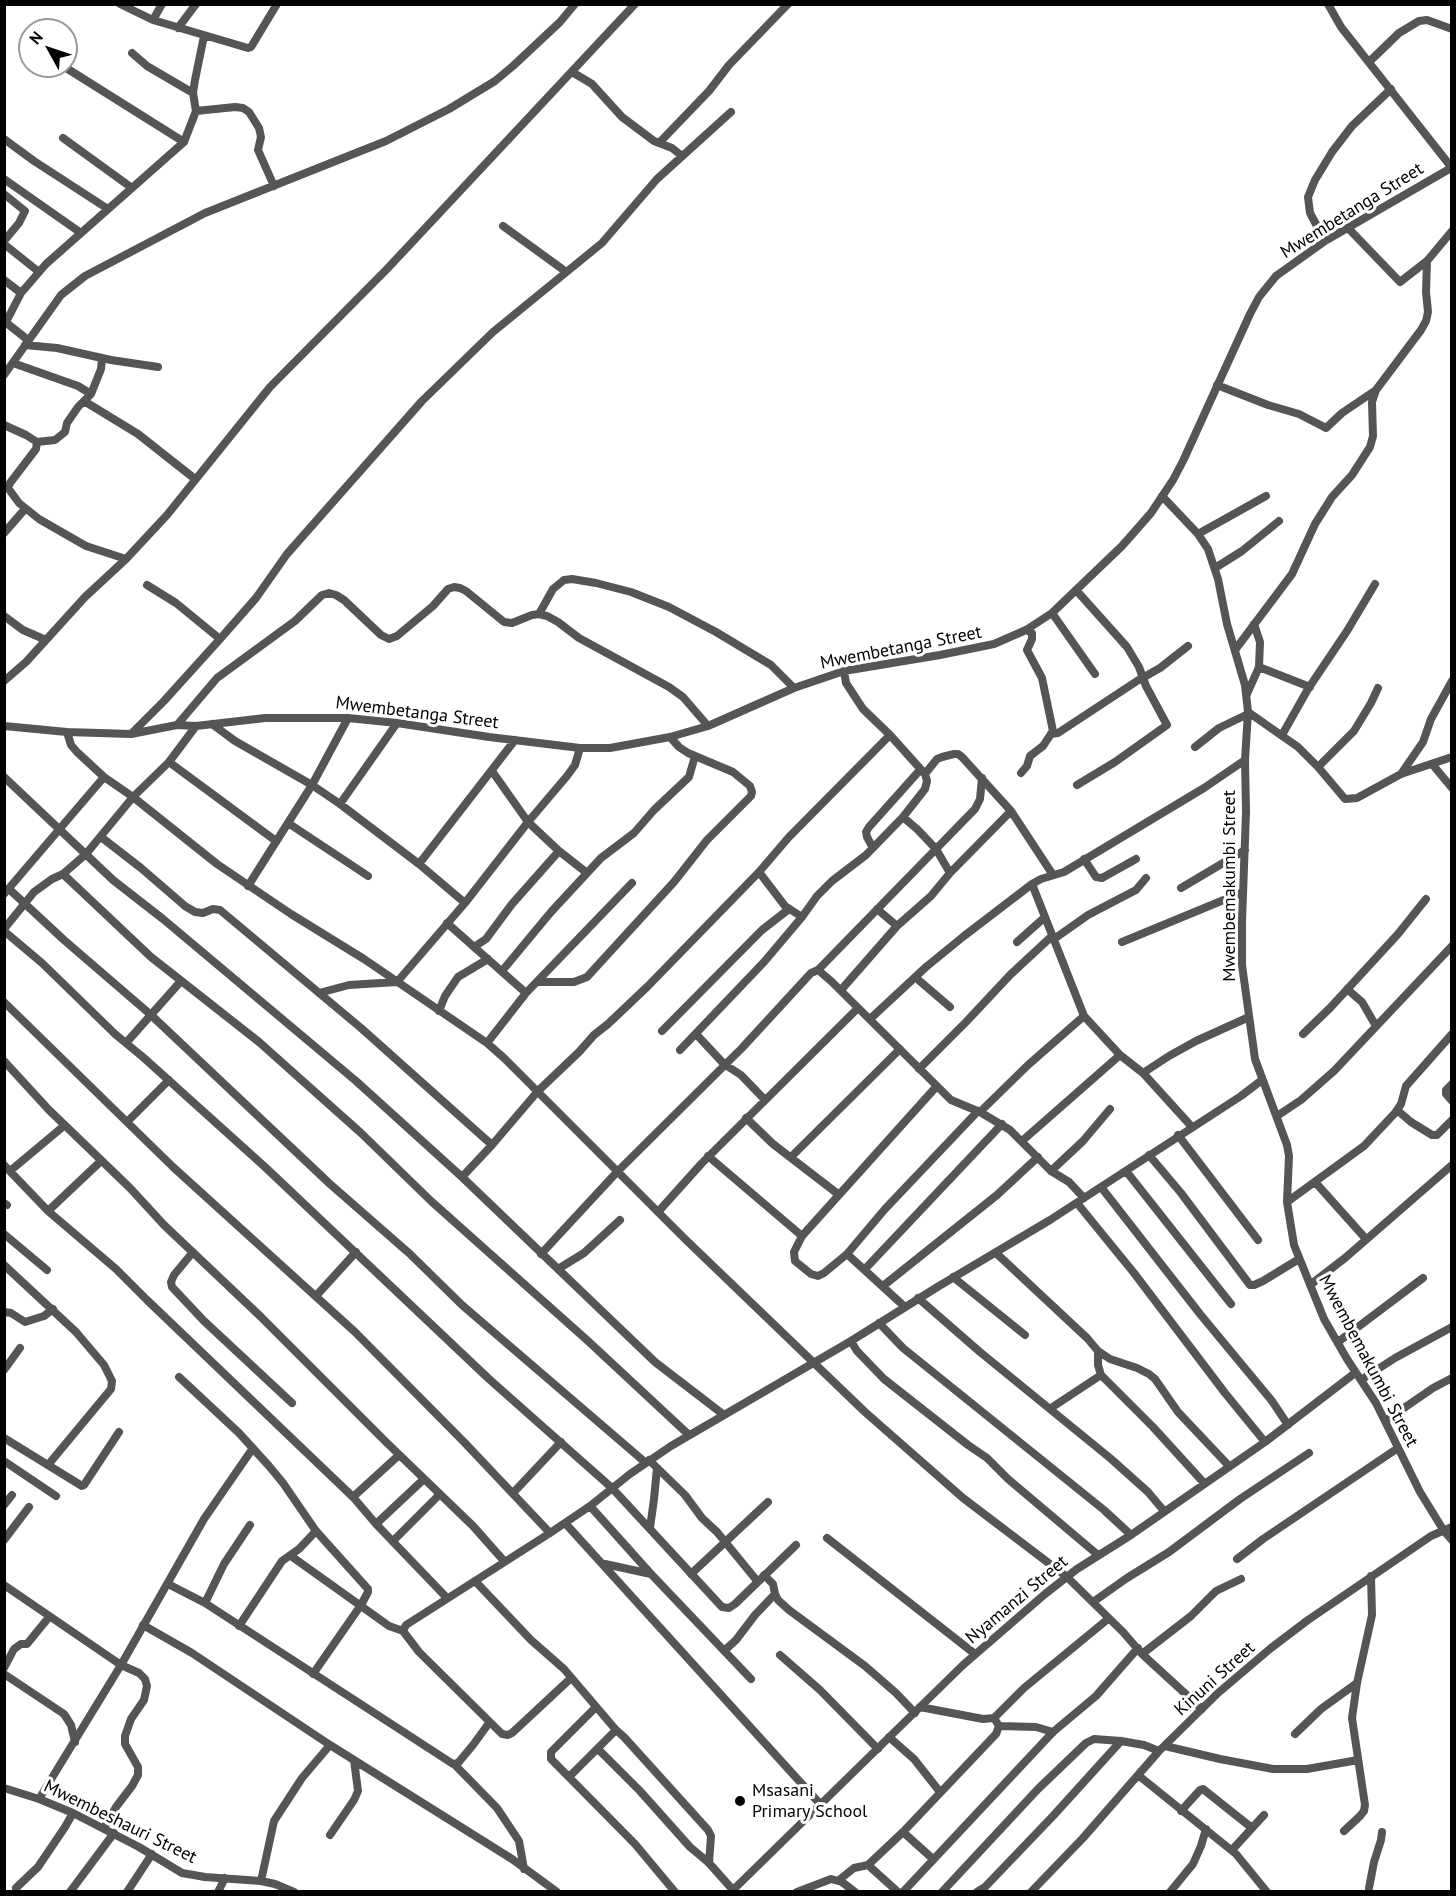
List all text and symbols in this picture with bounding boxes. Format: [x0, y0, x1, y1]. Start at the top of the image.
north arrow [18, 18, 78, 78]
text: N [25, 27, 47, 48]
street label: Mwembetanga Street [1277, 158, 1427, 264]
street label: Mwembetanga Street [818, 622, 984, 674]
street label: Mwembetanga Street [334, 692, 500, 734]
street label: Mwembemakumbi Street [1219, 790, 1241, 982]
street label: Mwembemakumbi Street [1313, 1271, 1423, 1451]
street label: Nyamanzi Street [962, 1551, 1072, 1649]
street label: Kinuni Street [1170, 1637, 1260, 1721]
street label: Mwembeshauri Street [40, 1776, 200, 1868]
place label: Msasani Primary School [752, 1780, 867, 1822]
marker: Msasani Primary School [733, 1794, 747, 1808]

